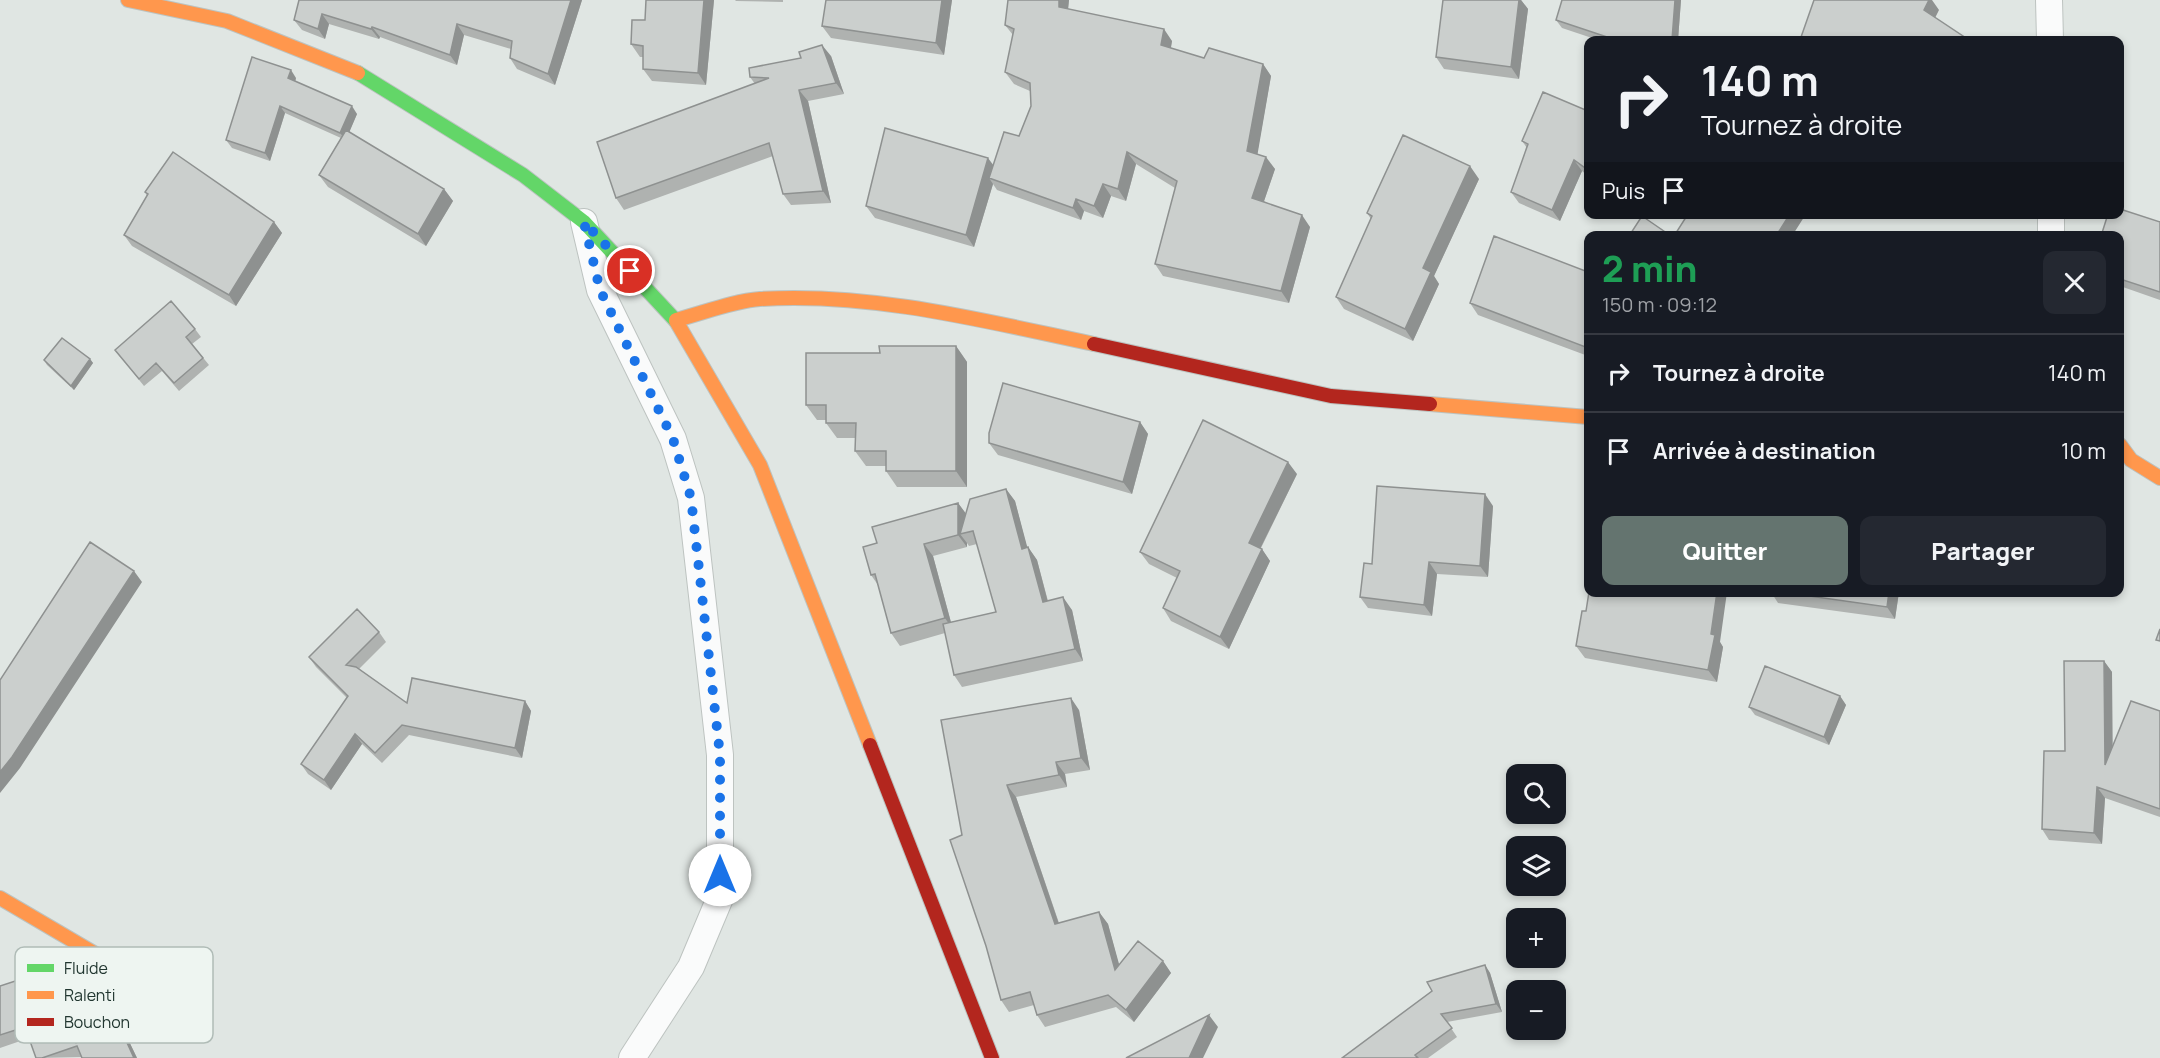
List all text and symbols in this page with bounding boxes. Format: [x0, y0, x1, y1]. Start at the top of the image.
text: 140 m [1701, 51, 1819, 109]
icon: right [1602, 60, 1680, 138]
text: Tournez à droite [1701, 106, 1902, 143]
icon: arrive [1657, 174, 1690, 207]
text: Puis [1602, 176, 1645, 206]
text: 2 min [1602, 244, 1697, 293]
pin [604, 245, 655, 296]
button: close [2043, 251, 2106, 314]
icon: arrive [613, 254, 646, 287]
text: 150 m · 09:12 [1602, 291, 1717, 318]
icon: right [1602, 357, 1635, 390]
text: Tournez à droite [1653, 358, 1825, 388]
text: 140 m [2048, 358, 2106, 388]
icon: arrive [1602, 435, 1635, 468]
text: Arrivée à destination [1653, 436, 1876, 466]
text: 10 m [2061, 436, 2106, 466]
button: Quitter [1602, 516, 1848, 585]
button: Partager [1860, 516, 2106, 585]
map controls [1506, 764, 1566, 1040]
button: search [1506, 764, 1566, 824]
button: layers [1506, 836, 1566, 896]
position arrow [688, 843, 752, 907]
button: + [1506, 908, 1566, 968]
legend [15, 947, 213, 1043]
text: Fluide [64, 957, 108, 979]
button: − [1506, 980, 1566, 1040]
text: Ralenti [64, 984, 115, 1006]
text: Bouchon [64, 1011, 130, 1033]

